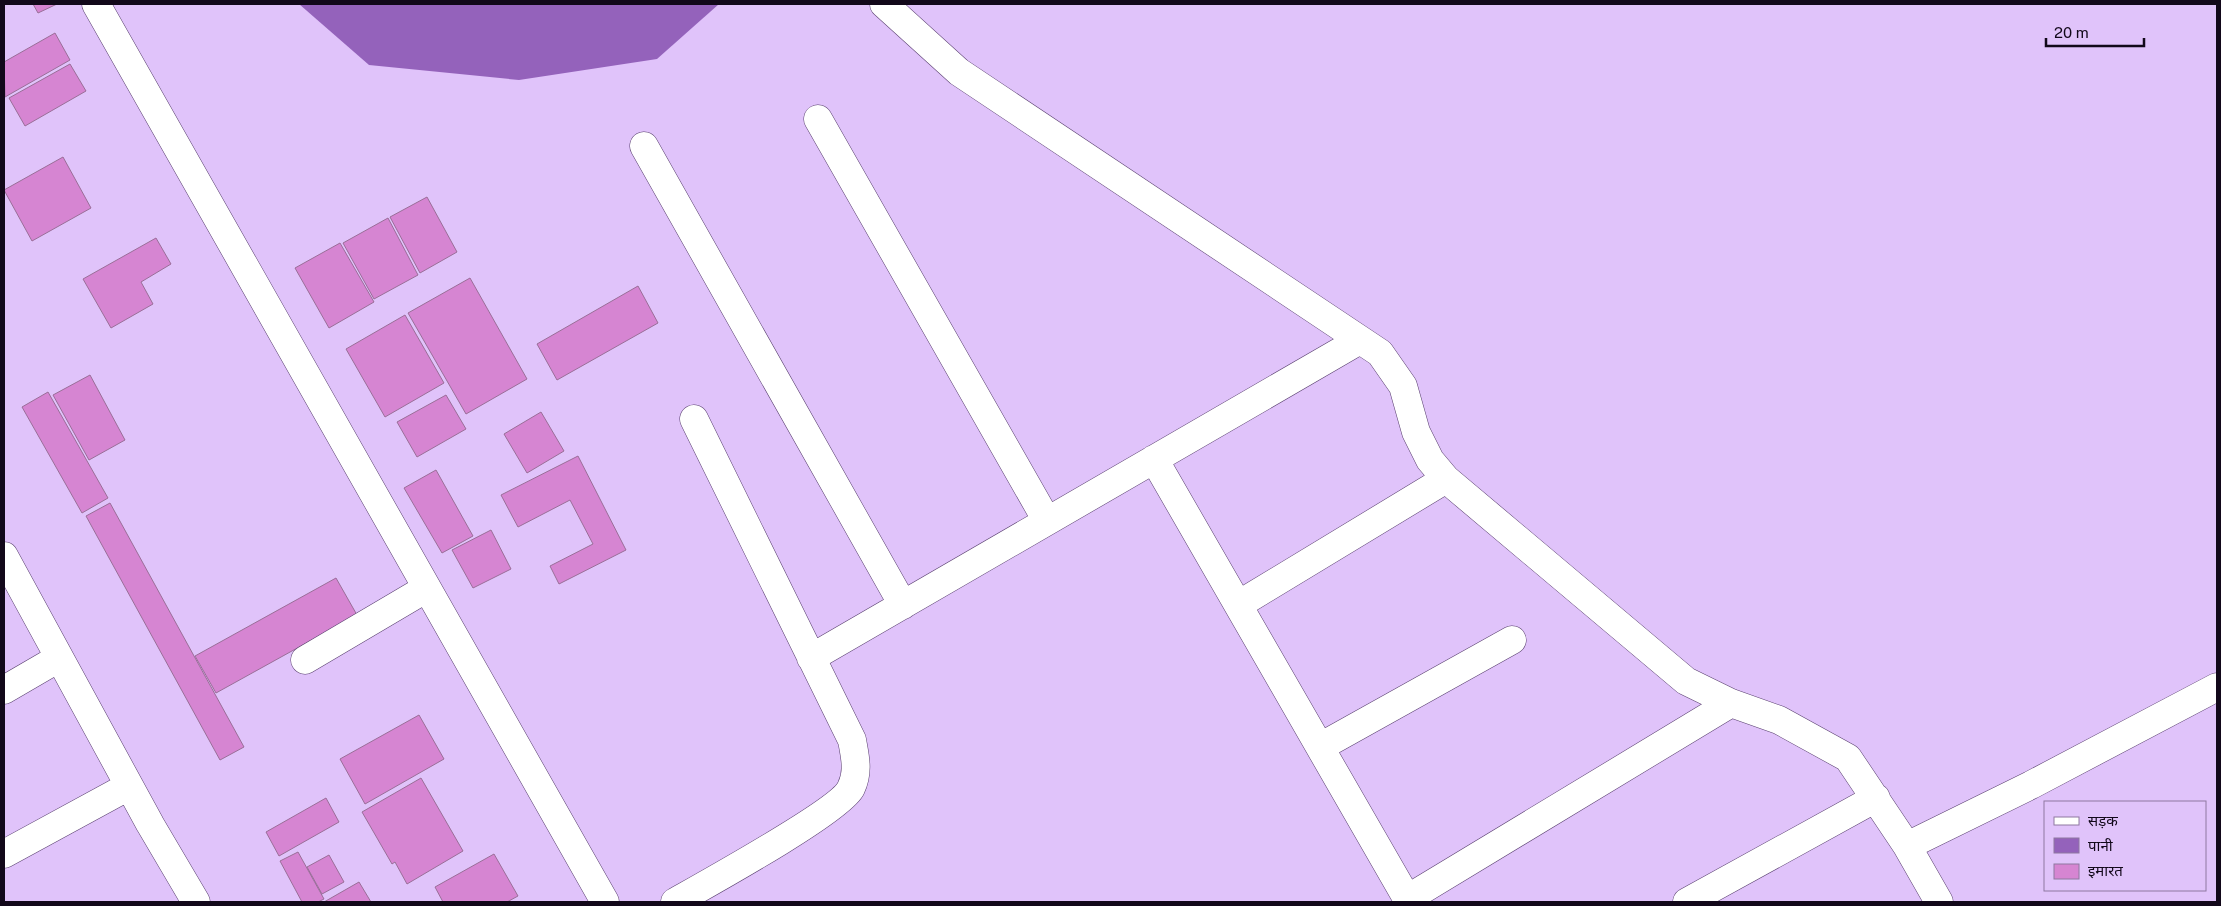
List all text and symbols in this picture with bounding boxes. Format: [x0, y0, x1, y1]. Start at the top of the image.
scale bar [2046, 15, 2144, 47]
text: 20 m [2054, 24, 2089, 41]
legend [2044, 801, 2206, 891]
text: सड़क [2088, 812, 2118, 829]
text: पानी [2088, 837, 2114, 854]
text: इमारत [2088, 862, 2123, 879]

